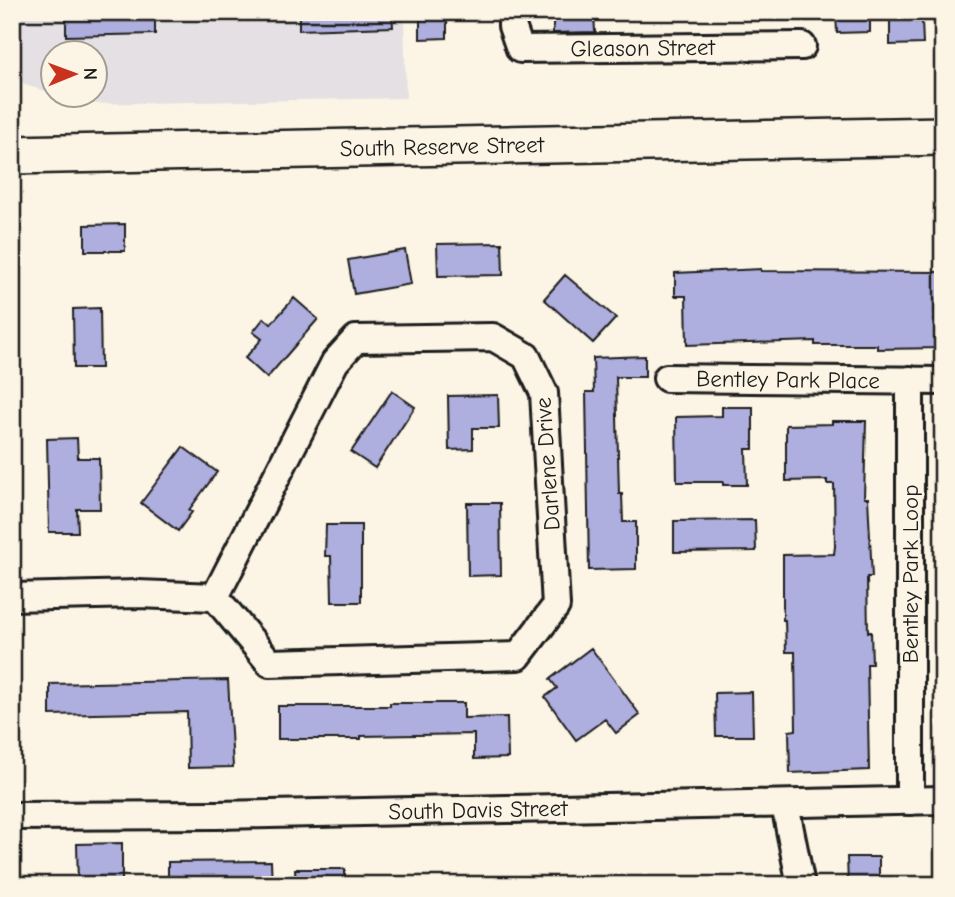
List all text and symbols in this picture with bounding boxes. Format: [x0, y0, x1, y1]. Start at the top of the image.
street label: Gleason Street [570, 34, 717, 62]
north arrow [38, 38, 108, 108]
text: N [79, 67, 101, 80]
street label: South Reserve Street [339, 131, 546, 162]
street label: Bentley Park Place [696, 365, 880, 394]
street label: Darlene Drive [529, 396, 566, 531]
street label: Bentley Park Loop [897, 485, 924, 664]
street label: South Davis Street [388, 795, 569, 825]

